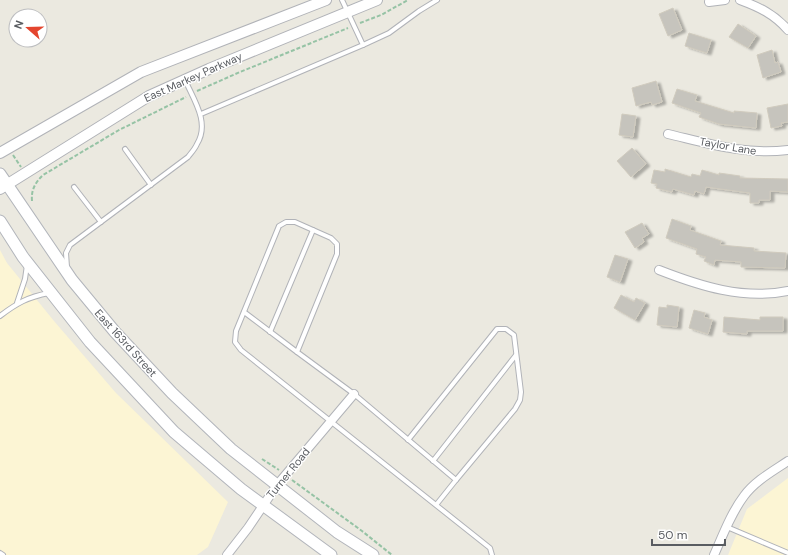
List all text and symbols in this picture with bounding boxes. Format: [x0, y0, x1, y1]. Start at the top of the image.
north arrow [8, 8, 48, 48]
text: N [11, 18, 27, 31]
street label: East Markey Parkway [142, 49, 244, 105]
street label: Taylor Lane [698, 134, 758, 158]
street label: East 163rd Street [92, 306, 160, 380]
street label: Turner Road [263, 445, 313, 501]
scale bar [652, 521, 725, 547]
text: 50 m [658, 527, 687, 543]

